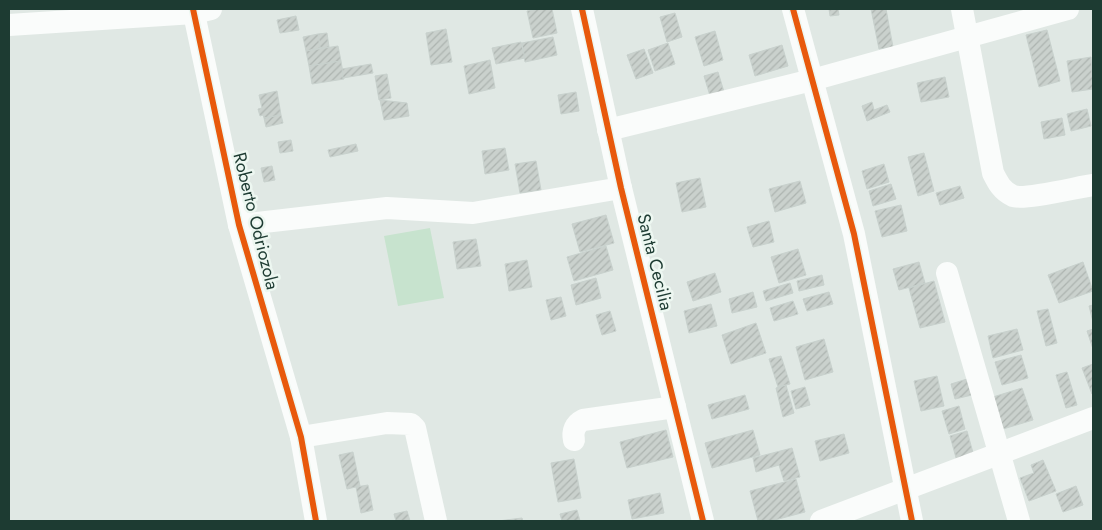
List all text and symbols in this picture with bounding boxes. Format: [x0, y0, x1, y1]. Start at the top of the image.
street label: Roberto Odriozola [226, 150, 286, 292]
street label: Santa Cecilia [630, 211, 680, 313]

